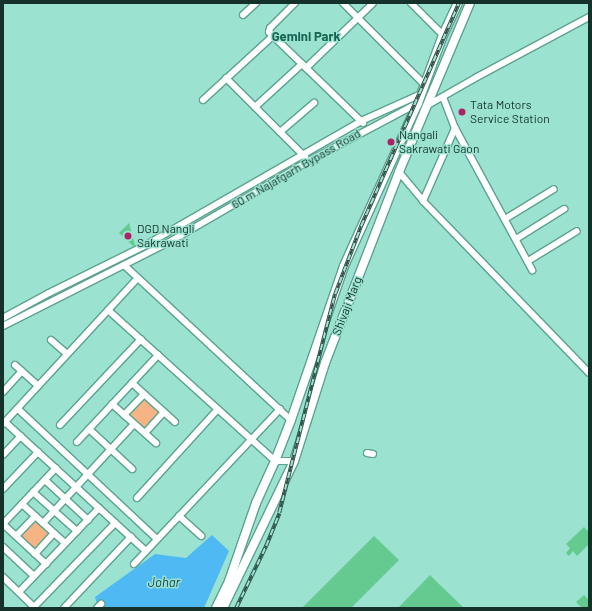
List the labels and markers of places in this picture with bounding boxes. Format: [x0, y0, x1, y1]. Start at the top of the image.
place label: Tata Motors Service Station [470, 98, 550, 126]
marker: Tata Motors Service Station [457, 107, 467, 117]
place label: Nangali Sakrawati Gaon [399, 128, 479, 156]
marker: Nangali Sakrawati Gaon [386, 137, 396, 147]
place label: DGD Nangli Sakrawati [137, 222, 195, 250]
marker: DGD Nangli Sakrawati [122, 230, 134, 242]

